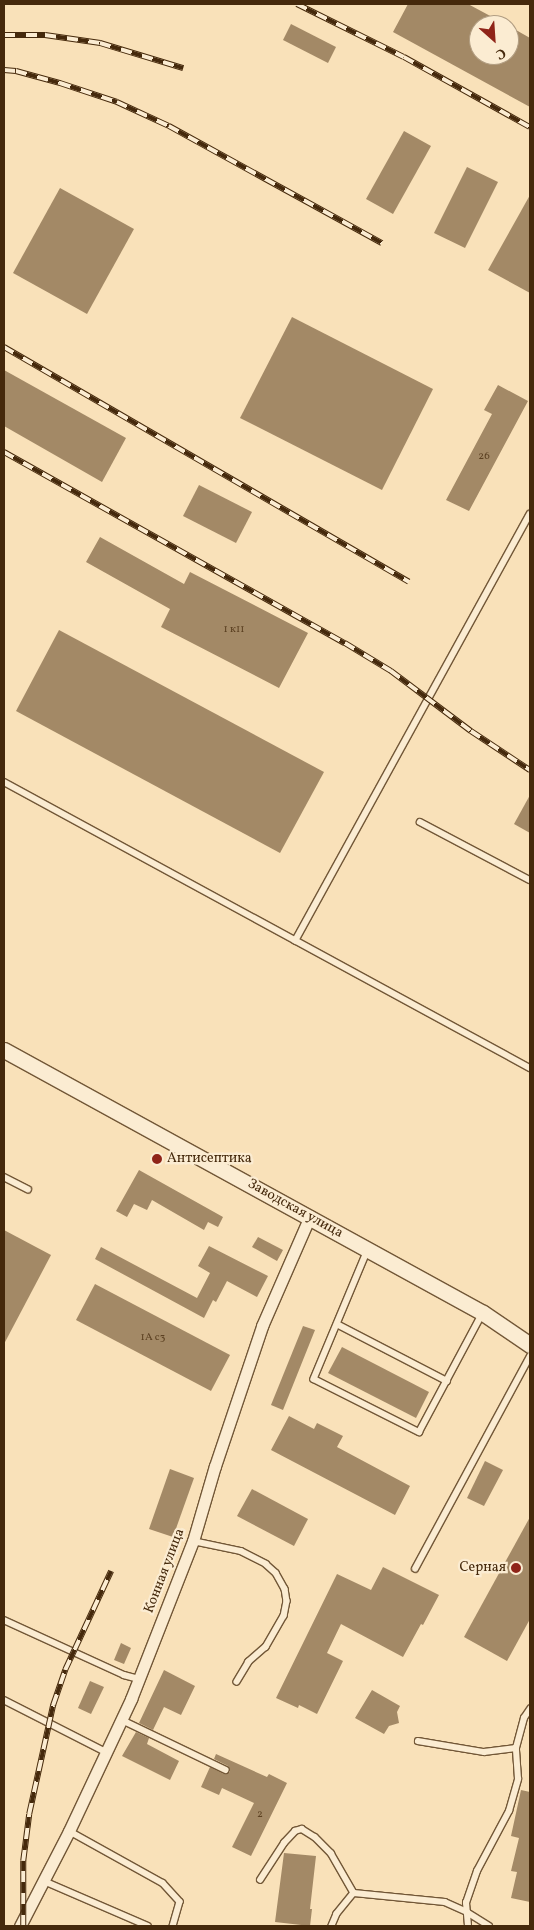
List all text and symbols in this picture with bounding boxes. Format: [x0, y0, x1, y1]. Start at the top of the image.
north arrow [469, 15, 519, 65]
text: С [492, 43, 509, 64]
house number: 26 [478, 450, 490, 464]
house number: 1 к11 [224, 623, 244, 637]
place label: Антисептика [167, 1151, 252, 1167]
marker: Антисептика [151, 1153, 163, 1165]
street label: Заводская улица [244, 1176, 346, 1242]
house number: 1А с3 [141, 1331, 165, 1345]
street label: Конная улица [141, 1526, 189, 1616]
place label: Серная [459, 1560, 506, 1576]
marker: Серная [510, 1562, 522, 1574]
house number: 2 [257, 1808, 263, 1822]

